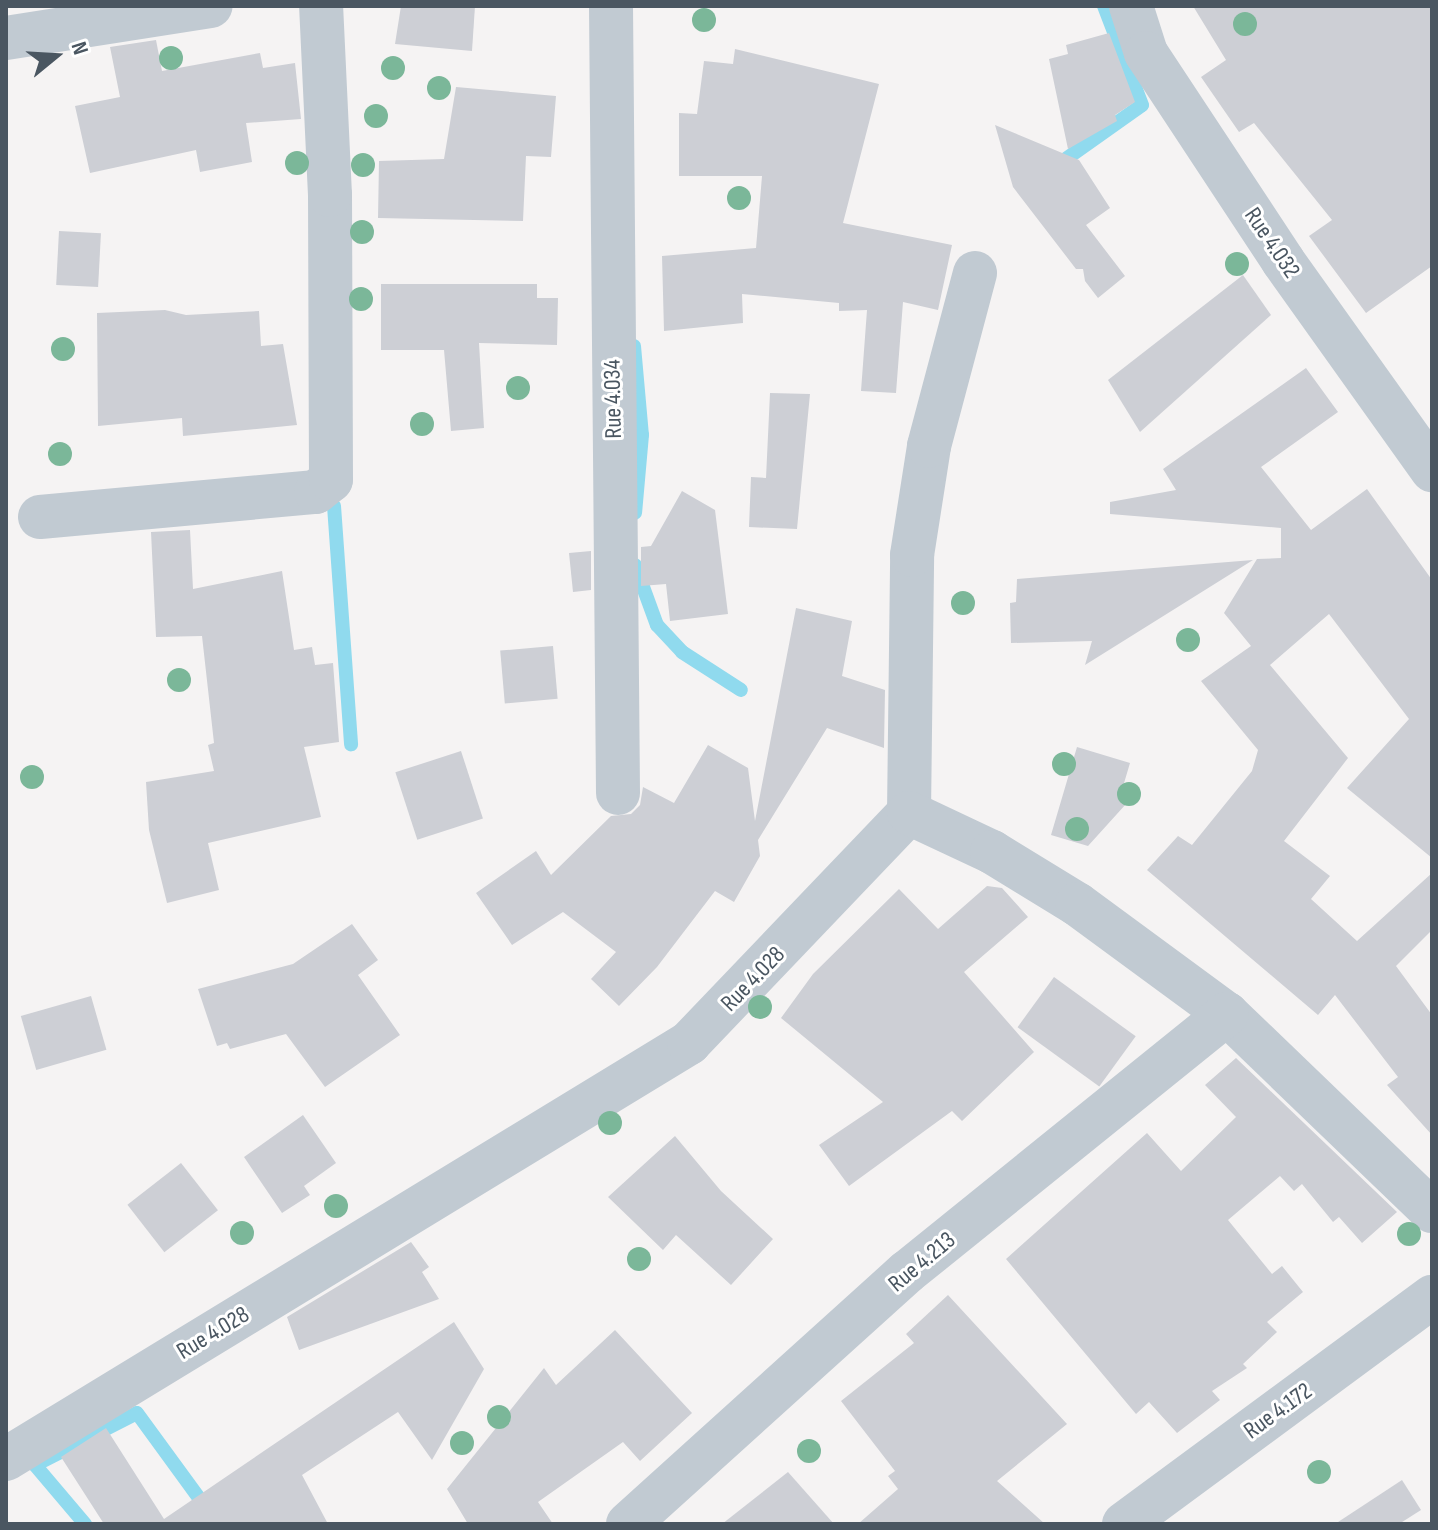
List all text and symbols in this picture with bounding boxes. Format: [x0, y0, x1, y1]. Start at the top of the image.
north arrow [16, 16, 96, 96]
text: N [65, 39, 94, 58]
street label: Rue 4.032 [1238, 202, 1306, 284]
street label: Rue 4.034 [598, 359, 628, 439]
street label: Rue 4.028 [715, 940, 791, 1018]
street label: Rue 4.213 [883, 1226, 961, 1298]
street label: Rue 4.028 [172, 1300, 254, 1366]
street label: Rue 4.172 [1238, 1377, 1318, 1445]

